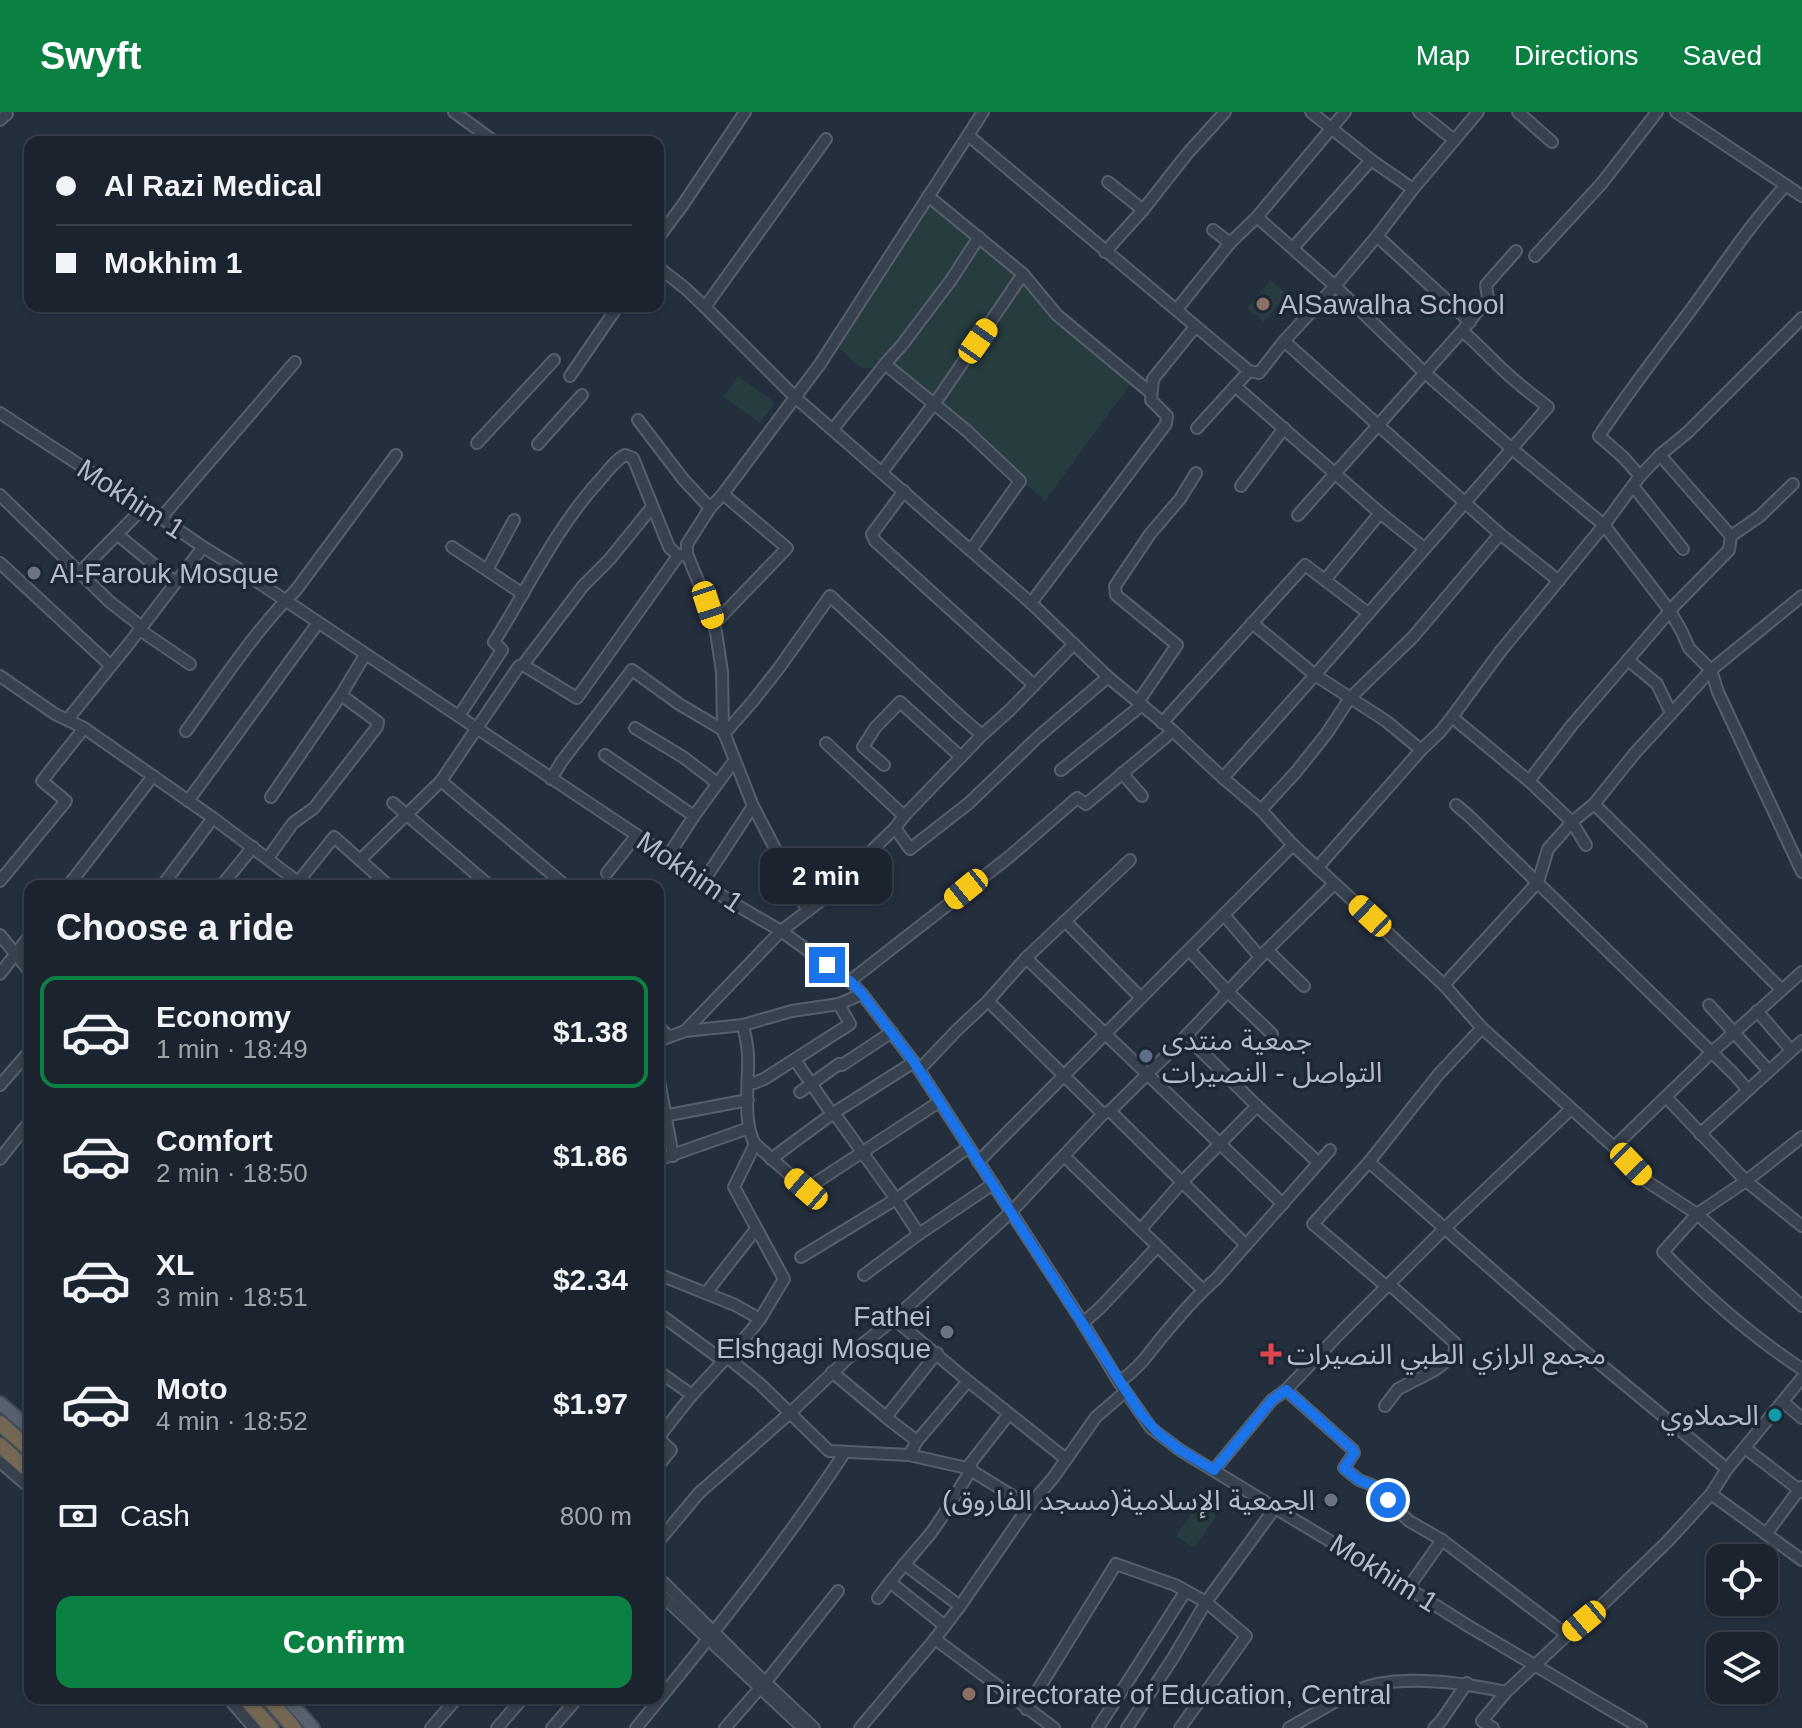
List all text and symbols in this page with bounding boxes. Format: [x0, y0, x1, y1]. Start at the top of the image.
text: Swyft [40, 35, 141, 77]
text: Map [1416, 40, 1470, 71]
text: Directions [1514, 40, 1639, 71]
text: Saved [1683, 40, 1762, 71]
text: Al Razi Medical [104, 169, 322, 202]
text: Mokhim 1 [104, 246, 242, 279]
place label: AlSawalha School [1279, 289, 1505, 320]
marker: AlSawalha School [1254, 295, 1272, 313]
car [954, 314, 1002, 368]
street label: Mokhim 1 [72, 453, 190, 545]
place label: Al-Farouk Mosque [50, 558, 279, 589]
marker: Al-Farouk Mosque [25, 564, 43, 582]
car [689, 578, 727, 632]
street label: Mokhim 1 [631, 825, 749, 919]
callout: 2 min [761, 849, 893, 905]
text: 2 min [792, 861, 860, 891]
car [940, 865, 992, 913]
car [1344, 891, 1396, 941]
text: Choose a ride [56, 907, 294, 948]
route end [809, 947, 845, 983]
icon: car [60, 996, 132, 1068]
text: Economy [156, 1000, 291, 1033]
text: $1.38 [553, 1015, 628, 1048]
place label: جمعية منتدى التواصل - النصيرات [1162, 1025, 1382, 1089]
text: 1 min · 18:49 [156, 1034, 308, 1064]
marker: جمعية منتدى التواصل - النصيرات [1137, 1047, 1155, 1065]
icon: car [60, 1120, 132, 1192]
text: Comfort [156, 1124, 273, 1157]
car [1606, 1138, 1656, 1190]
text: $1.86 [553, 1139, 628, 1172]
text: 2 min · 18:50 [156, 1158, 308, 1188]
car [780, 1164, 832, 1214]
icon: car [60, 1244, 132, 1316]
text: XL [156, 1248, 194, 1281]
text: $2.34 [553, 1263, 628, 1296]
text: 3 min · 18:51 [156, 1282, 308, 1312]
place label: Fathei Elshgagi Mosque [716, 1301, 931, 1364]
marker: Fathei Elshgagi Mosque [938, 1323, 956, 1341]
place label: مجمع الرازي الطبي النصيرات [1287, 1339, 1606, 1375]
marker: مجمع الرازي الطبي النصيرات [1262, 1345, 1280, 1363]
icon: car [60, 1368, 132, 1440]
text: Moto [156, 1372, 228, 1405]
text: $1.97 [553, 1387, 628, 1420]
place label: الحملاوي [1660, 1400, 1759, 1436]
text: 4 min · 18:52 [156, 1406, 308, 1436]
marker: الحملاوي [1766, 1406, 1784, 1424]
route start [1370, 1482, 1406, 1518]
place label: الجمعية الإسلامية(مسجد الفاروق) [942, 1485, 1315, 1519]
marker: الجمعية الإسلامية(مسجد الفاروق) [1322, 1491, 1340, 1509]
icon: cash [56, 1494, 100, 1538]
text: Cash [120, 1499, 190, 1532]
text: 800 m [560, 1501, 632, 1531]
street label: Mokhim 1 [1324, 1528, 1444, 1618]
map controls [1706, 1544, 1778, 1704]
button: locate [1706, 1544, 1778, 1616]
button: Confirm [56, 1596, 632, 1688]
car [1558, 1596, 1610, 1646]
button: layers [1706, 1632, 1778, 1704]
place label: Directorate of Education, Central [985, 1679, 1391, 1710]
marker: Directorate of Education, Central [960, 1685, 978, 1703]

